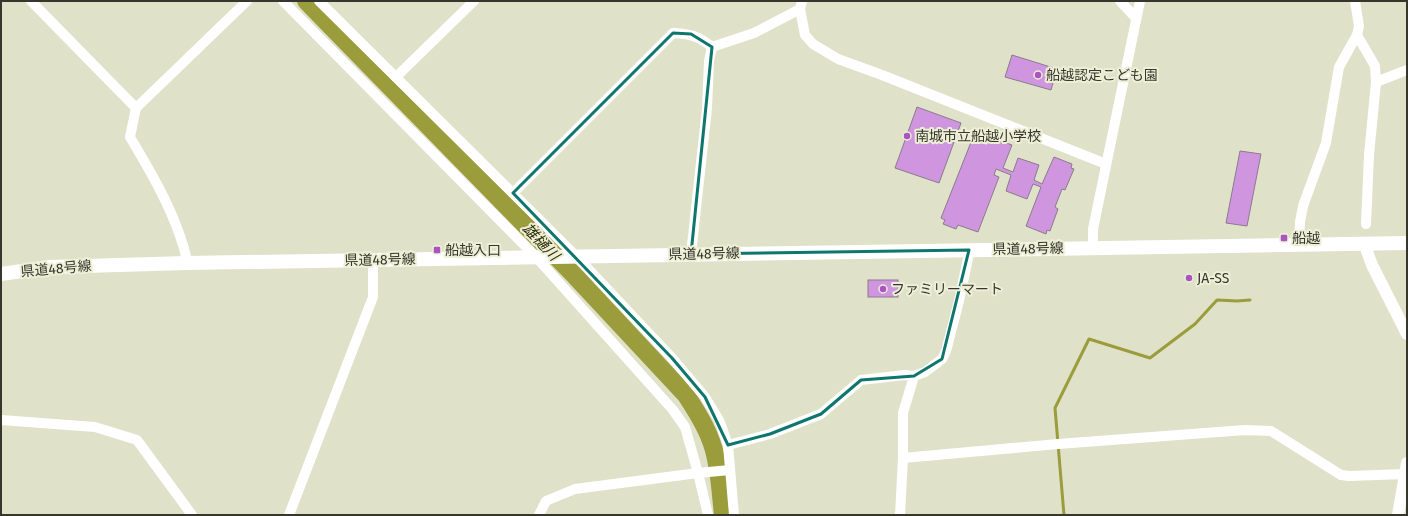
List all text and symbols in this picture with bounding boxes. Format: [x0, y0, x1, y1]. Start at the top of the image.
place label: 船越認定こども園 [1046, 67, 1158, 84]
marker: 船越認定こども園 [1033, 70, 1043, 80]
place label: 南城市立船越小学校 [915, 128, 1041, 145]
marker: 南城市立船越小学校 [902, 131, 912, 141]
water label: 雄樋川 [519, 220, 564, 266]
place label: 船越 [1292, 230, 1320, 247]
marker: 船越 [1279, 233, 1289, 243]
street label: 県道48号線 [992, 240, 1064, 258]
place label: 船越入口 [445, 242, 501, 259]
marker: 船越入口 [432, 245, 442, 255]
street label: 県道48号線 [668, 245, 740, 263]
street label: 県道48号線 [344, 251, 416, 269]
street label: 県道48号線 [20, 257, 92, 281]
place label: JA-SS [1197, 270, 1230, 287]
marker: JA-SS [1184, 273, 1194, 283]
place label: ファミリーマート [891, 281, 1003, 298]
marker: ファミリーマート [878, 284, 888, 294]

